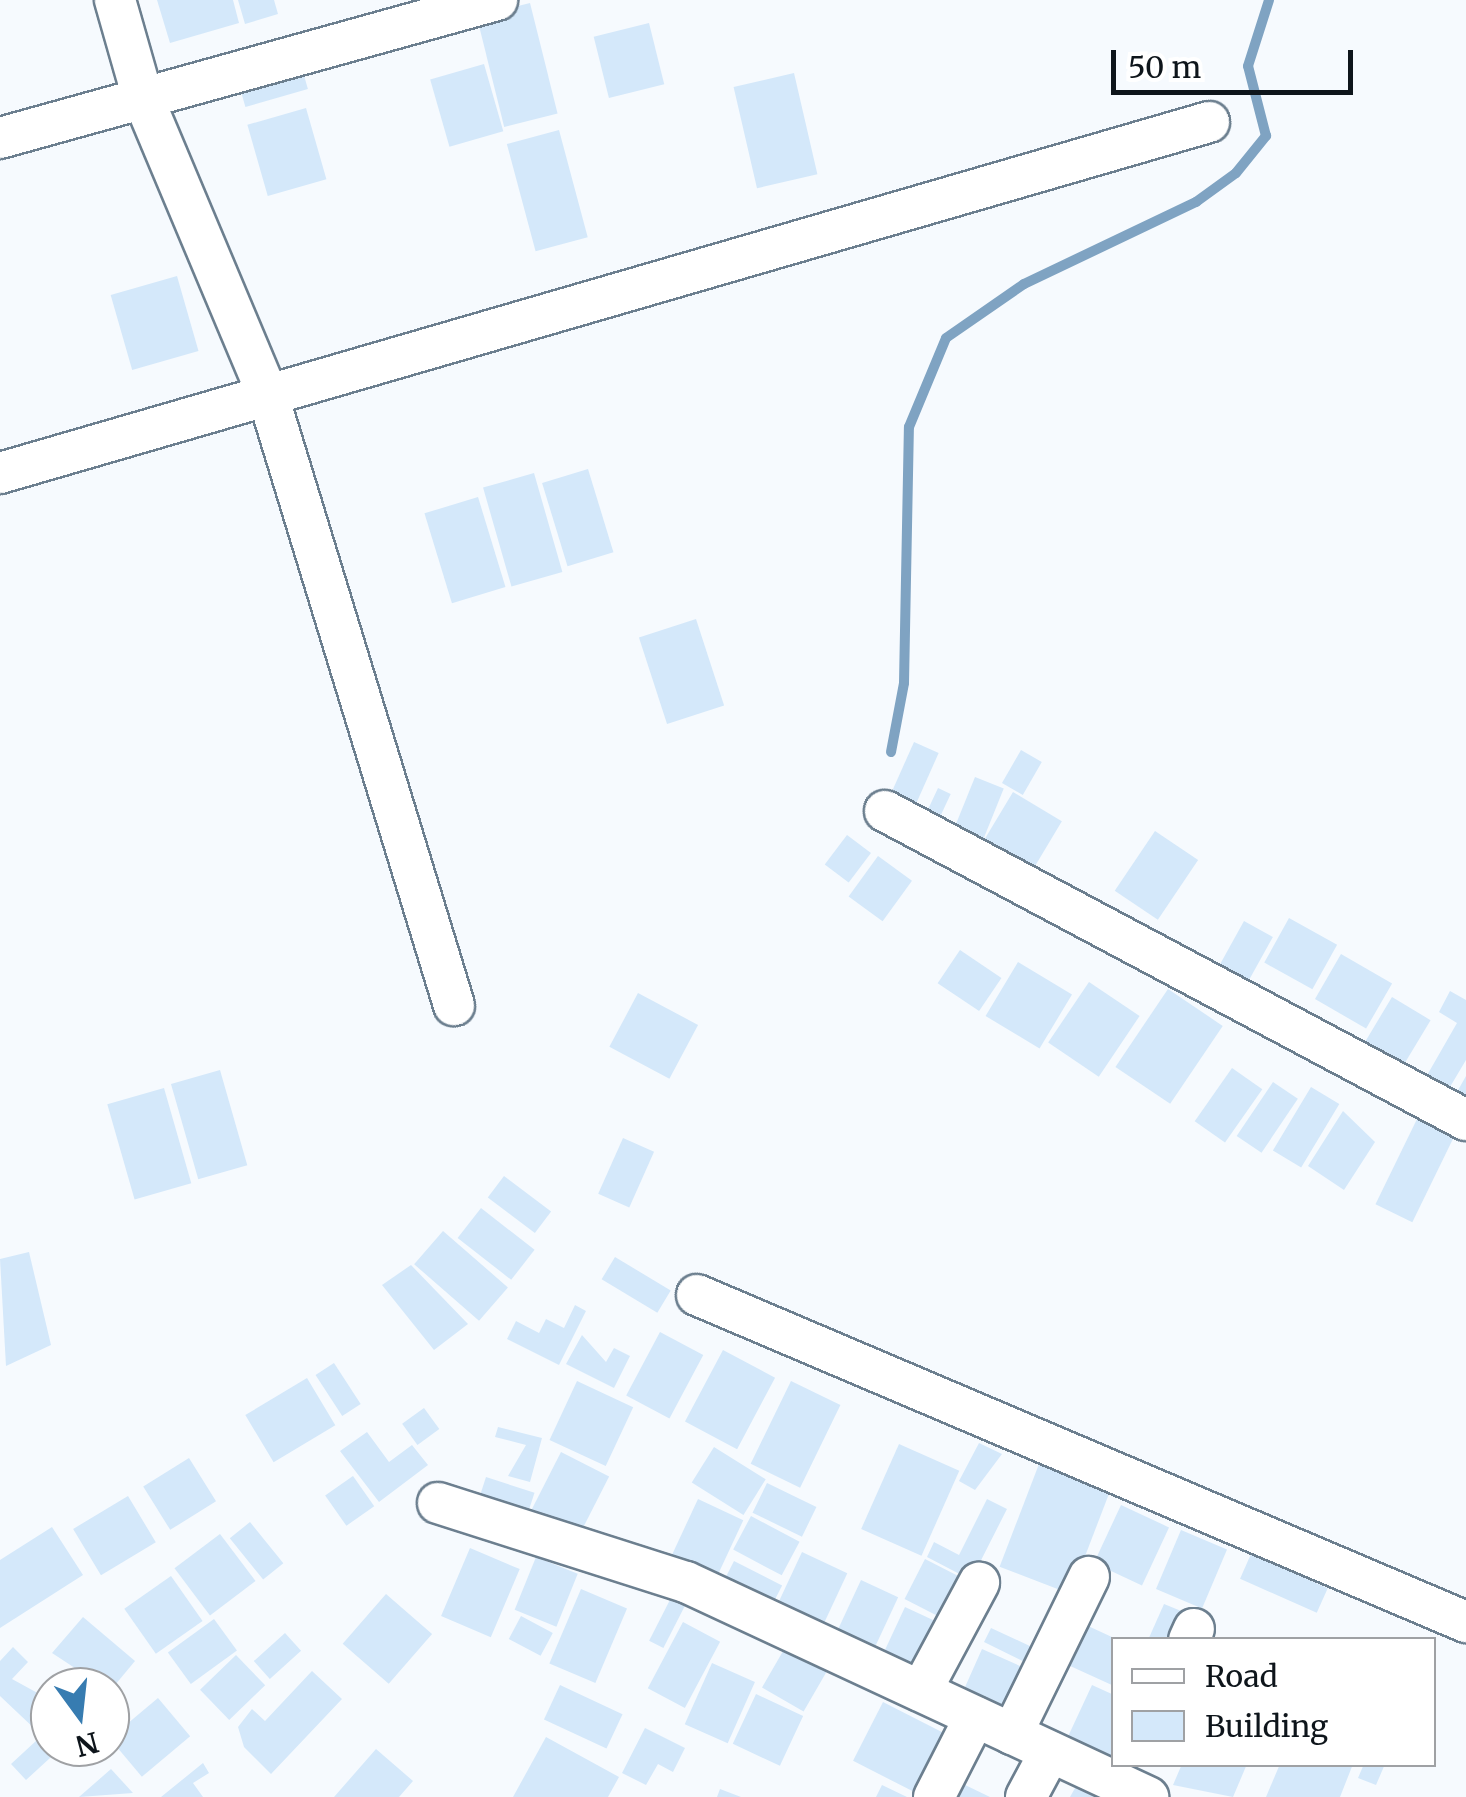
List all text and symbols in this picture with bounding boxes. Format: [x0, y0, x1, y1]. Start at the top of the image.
scale bar [1116, 30, 1358, 92]
text: 50 m [1128, 48, 1201, 86]
legend [1111, 1637, 1436, 1767]
text: Road [1205, 1657, 1278, 1695]
north arrow [30, 1667, 130, 1767]
text: Building [1205, 1707, 1328, 1745]
text: N [72, 1724, 103, 1764]

